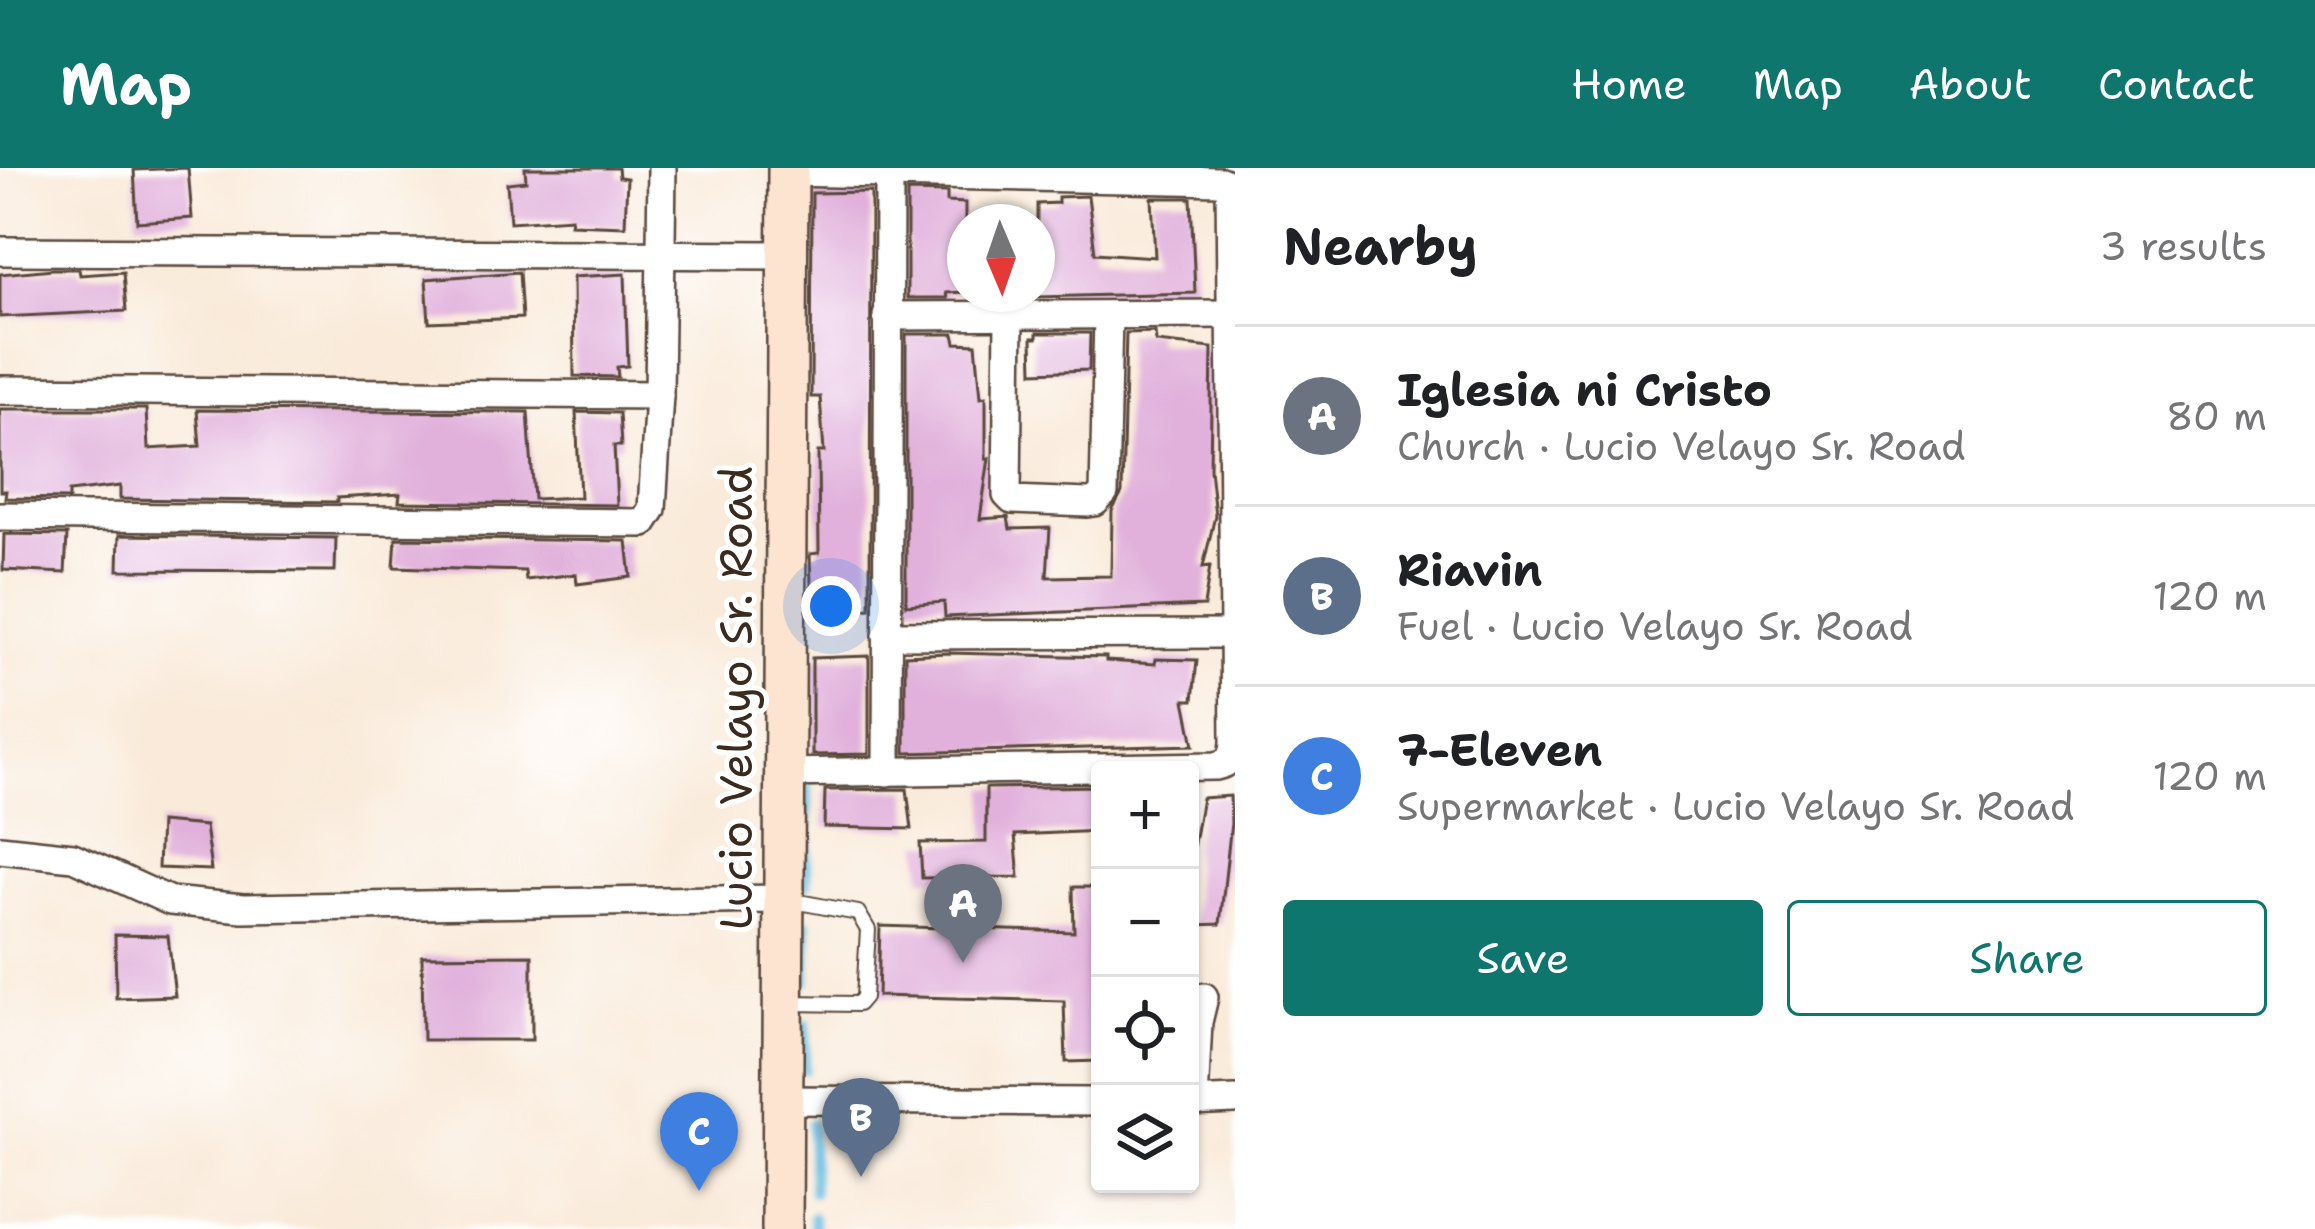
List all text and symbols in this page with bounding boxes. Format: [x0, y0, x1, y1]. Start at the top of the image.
text: Map [60, 46, 192, 122]
text: Home [1571, 56, 1687, 112]
text: Map [1753, 56, 1843, 112]
text: About [1909, 56, 2032, 112]
text: Contact [2098, 56, 2255, 112]
north arrow [947, 204, 1055, 312]
text: Nearby [1283, 212, 1478, 280]
text: 3 results [2100, 220, 2267, 272]
text: Iglesia ni Cristo [1397, 360, 1772, 420]
text: A [1307, 390, 1337, 442]
text: 80 m [2166, 390, 2267, 442]
text: Church · Lucio Velayo Sr. Road [1397, 420, 1966, 472]
street label: Lucio Velayo Sr. Road [706, 466, 766, 930]
text: Riavin [1397, 540, 1543, 600]
text: B [1310, 570, 1334, 622]
text: 120 m [2152, 570, 2267, 622]
your location [801, 576, 861, 636]
text: Fuel · Lucio Velayo Sr. Road [1397, 600, 1913, 652]
text: 7-Eleven [1397, 720, 1602, 780]
text: C [1310, 750, 1334, 802]
text: 120 m [2152, 750, 2267, 802]
map controls [1091, 761, 1199, 1193]
button: + [1091, 761, 1199, 869]
text: Supermarket · Lucio Velayo Sr. Road [1397, 780, 2074, 832]
pin: A [924, 864, 1002, 963]
button: − [1091, 869, 1199, 977]
button: Save [1283, 900, 1763, 1016]
button: Share [1787, 900, 2267, 1016]
button: locate [1091, 977, 1199, 1085]
pin: B [822, 1078, 900, 1177]
button: layers [1091, 1085, 1199, 1193]
pin: C [660, 1092, 738, 1191]

